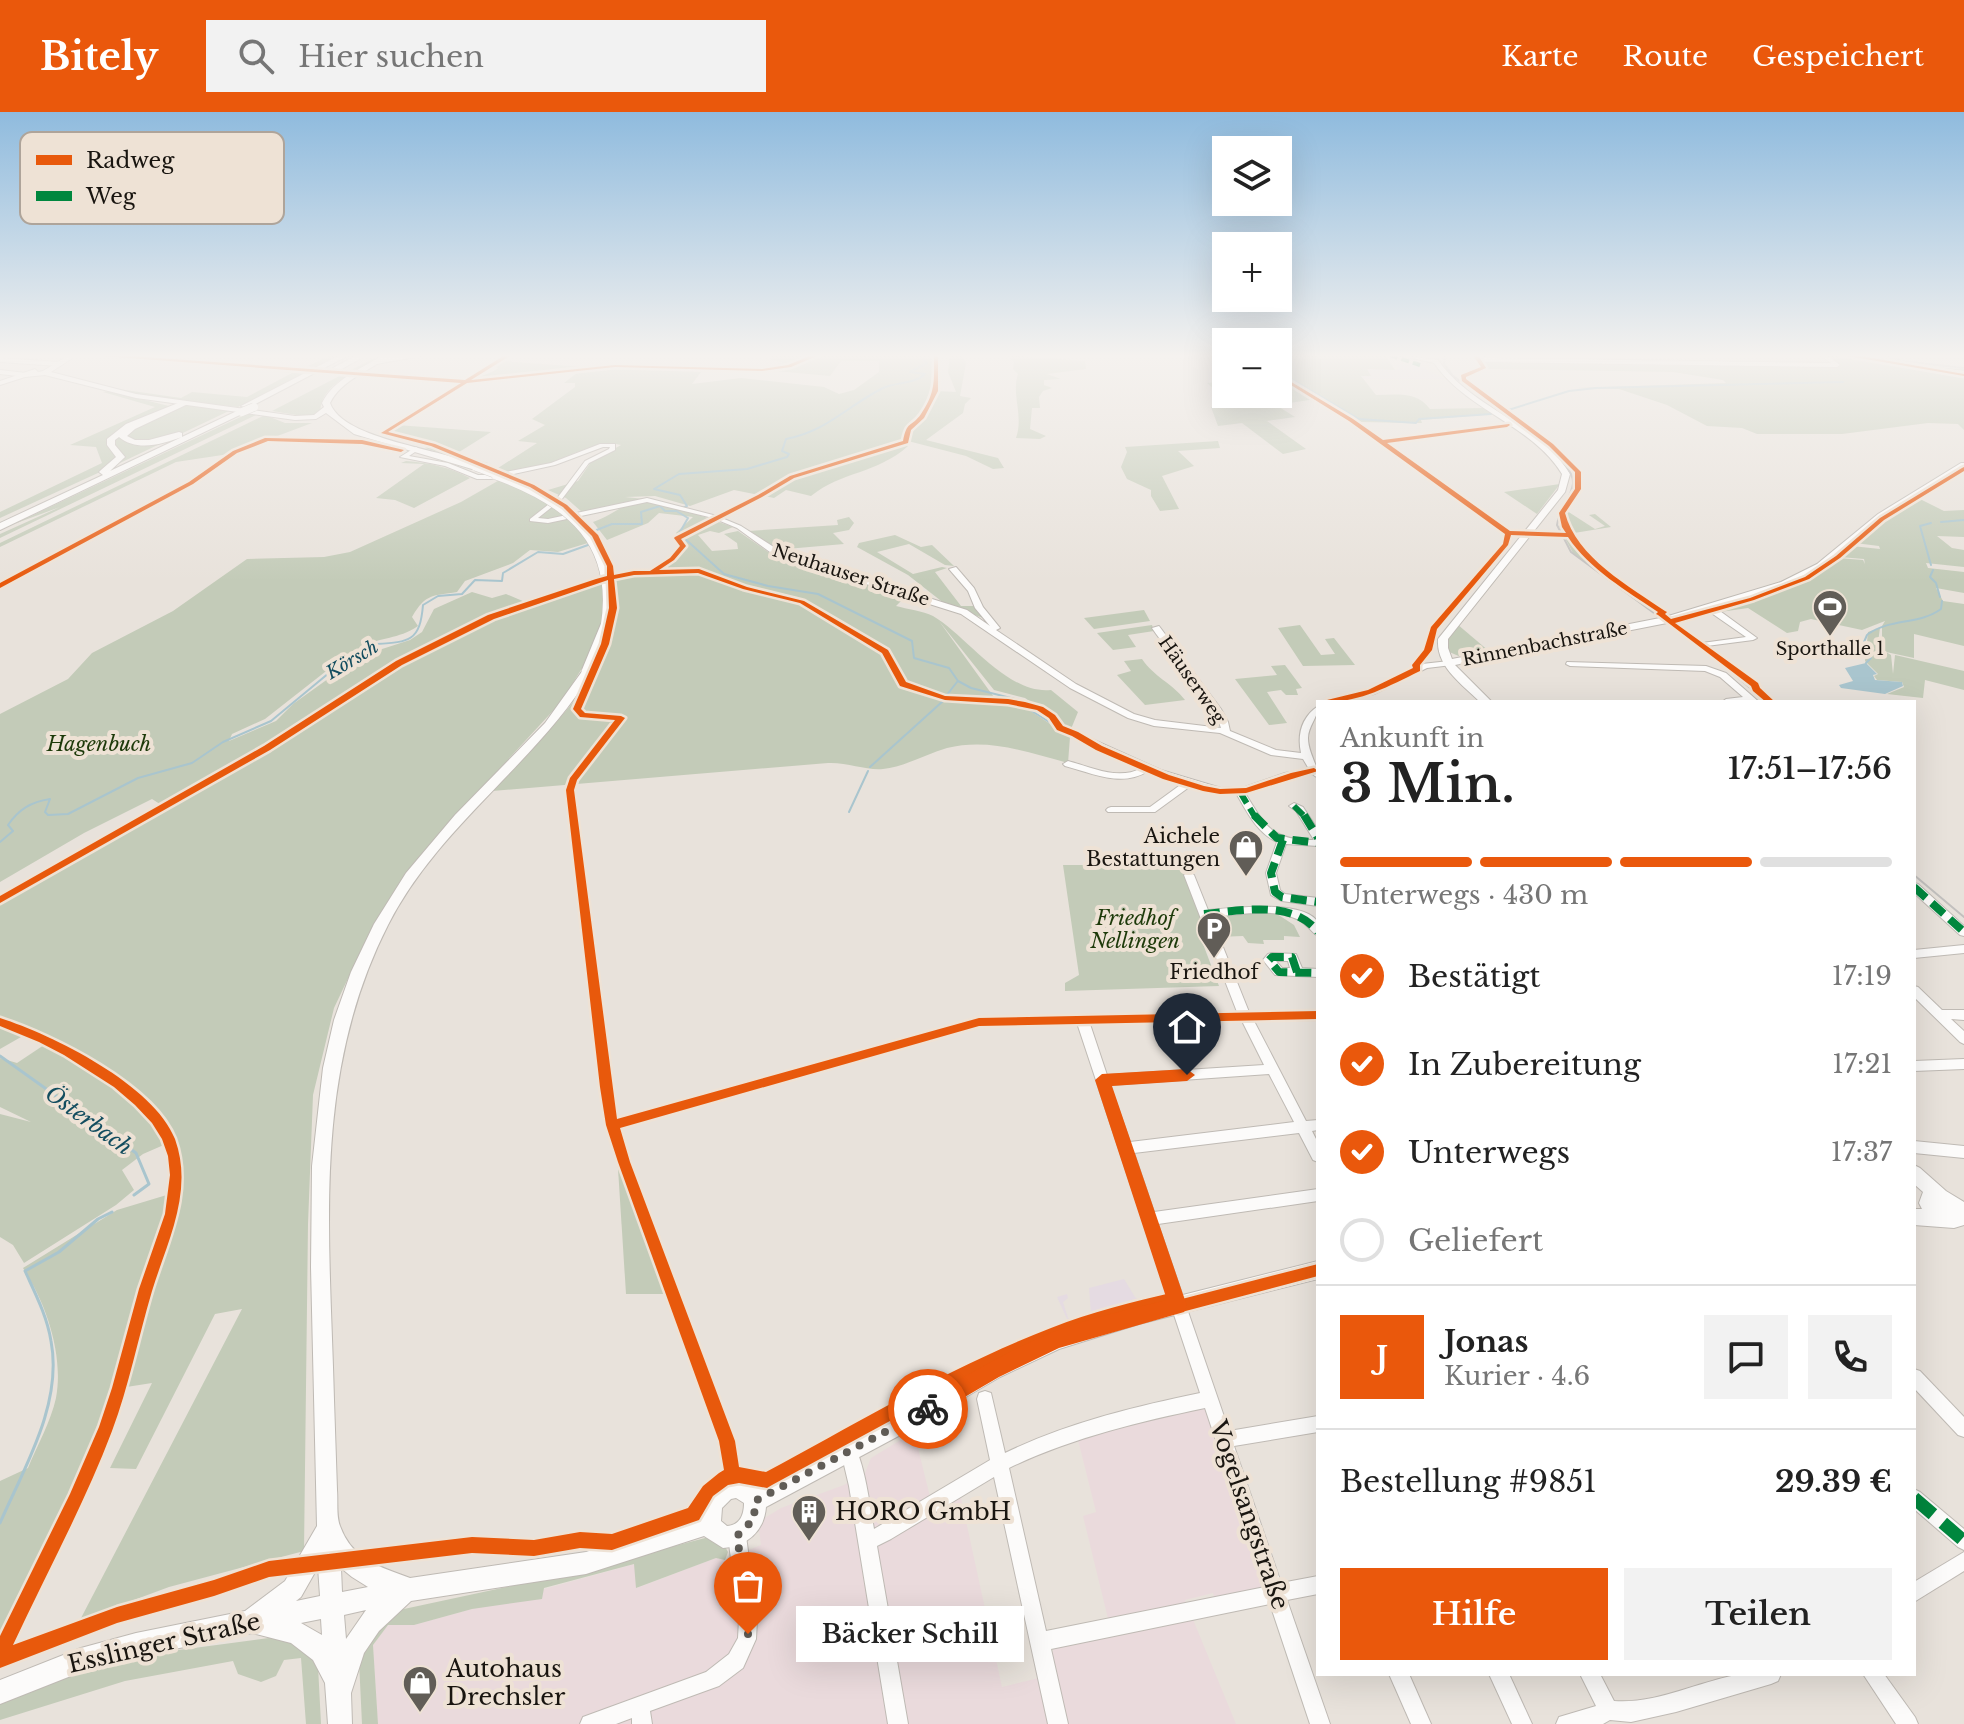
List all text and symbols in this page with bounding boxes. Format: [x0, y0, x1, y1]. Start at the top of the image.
search box [206, 20, 766, 92]
text: Bitely [40, 33, 158, 80]
icon: search [234, 34, 278, 78]
text: Hier suchen [298, 38, 484, 75]
text: Karte [1501, 39, 1579, 74]
text: Route [1623, 39, 1708, 74]
text: Gespeichert [1752, 39, 1924, 74]
legend [20, 132, 284, 224]
map controls [1212, 136, 1292, 408]
button: layers [1212, 136, 1292, 216]
text: Radweg [86, 147, 175, 174]
text: Weg [85, 183, 137, 210]
button: + [1212, 232, 1292, 312]
button: − [1212, 328, 1292, 408]
street label: Neuhauser Straße [770, 539, 932, 611]
sports icon: Sporthalle 1 [1811, 588, 1849, 638]
street label: Rinnenbachstraße [1461, 617, 1629, 671]
street label: Häuserweg [1154, 632, 1230, 728]
water label: Körsch [321, 636, 382, 685]
place label: Sporthalle 1 [1776, 638, 1884, 660]
text: Ankunft in [1340, 722, 1484, 754]
park label: Hagenbuch [46, 732, 151, 756]
text: 17:51–17:56 [1728, 750, 1892, 787]
text: 3 Min. [1340, 752, 1515, 816]
place label: Aichele Bestattungen [1086, 824, 1220, 871]
shop icon: Aichele Bestattungen [1227, 828, 1265, 878]
text: Unterwegs · 430 m [1340, 879, 1588, 911]
park label: Friedhof Nellingen [1089, 906, 1180, 953]
parking icon: Friedhof [1195, 910, 1233, 960]
icon: check [1340, 954, 1384, 998]
text: Bestätigt [1408, 958, 1541, 995]
place label: Friedhof [1169, 960, 1262, 984]
text: 17:19 [1832, 960, 1892, 992]
pin [1153, 993, 1221, 1075]
icon: home [1165, 1005, 1209, 1049]
icon: check [1340, 1042, 1384, 1086]
text: In Zubereitung [1408, 1046, 1641, 1083]
text: 17:21 [1832, 1048, 1892, 1080]
water label: Österbach [40, 1079, 138, 1161]
icon: check [1340, 1130, 1384, 1174]
text: Unterwegs [1408, 1134, 1570, 1171]
text: 17:37 [1831, 1136, 1892, 1168]
text: Geliefert [1408, 1222, 1543, 1259]
button: chat [1704, 1315, 1788, 1399]
button: phone [1808, 1315, 1892, 1399]
text: Jonas [1444, 1323, 1528, 1360]
text: J [1376, 1339, 1388, 1376]
text: Kurier · 4.6 [1444, 1360, 1590, 1392]
courier [888, 1369, 968, 1449]
icon: bike [906, 1387, 950, 1431]
street label: Vogelsangstraße [1203, 1415, 1295, 1613]
text: Bestellung #9851 [1340, 1463, 1597, 1500]
text: 29.39 € [1775, 1463, 1892, 1500]
building icon: HORO GmbH [790, 1493, 828, 1543]
place label: HORO GmbH [835, 1497, 1011, 1526]
pin [714, 1552, 782, 1634]
icon: bag [726, 1564, 770, 1608]
button: Hilfe [1340, 1568, 1608, 1660]
button: Teilen [1624, 1568, 1892, 1660]
street label: Esslinger Straße [65, 1606, 263, 1679]
callout: Bäcker Schill [796, 1606, 1024, 1662]
text: Bäcker Schill [821, 1618, 999, 1650]
place label: Autohaus Drechsler [445, 1654, 566, 1711]
shop icon: Autohaus Drechsler [401, 1664, 439, 1714]

